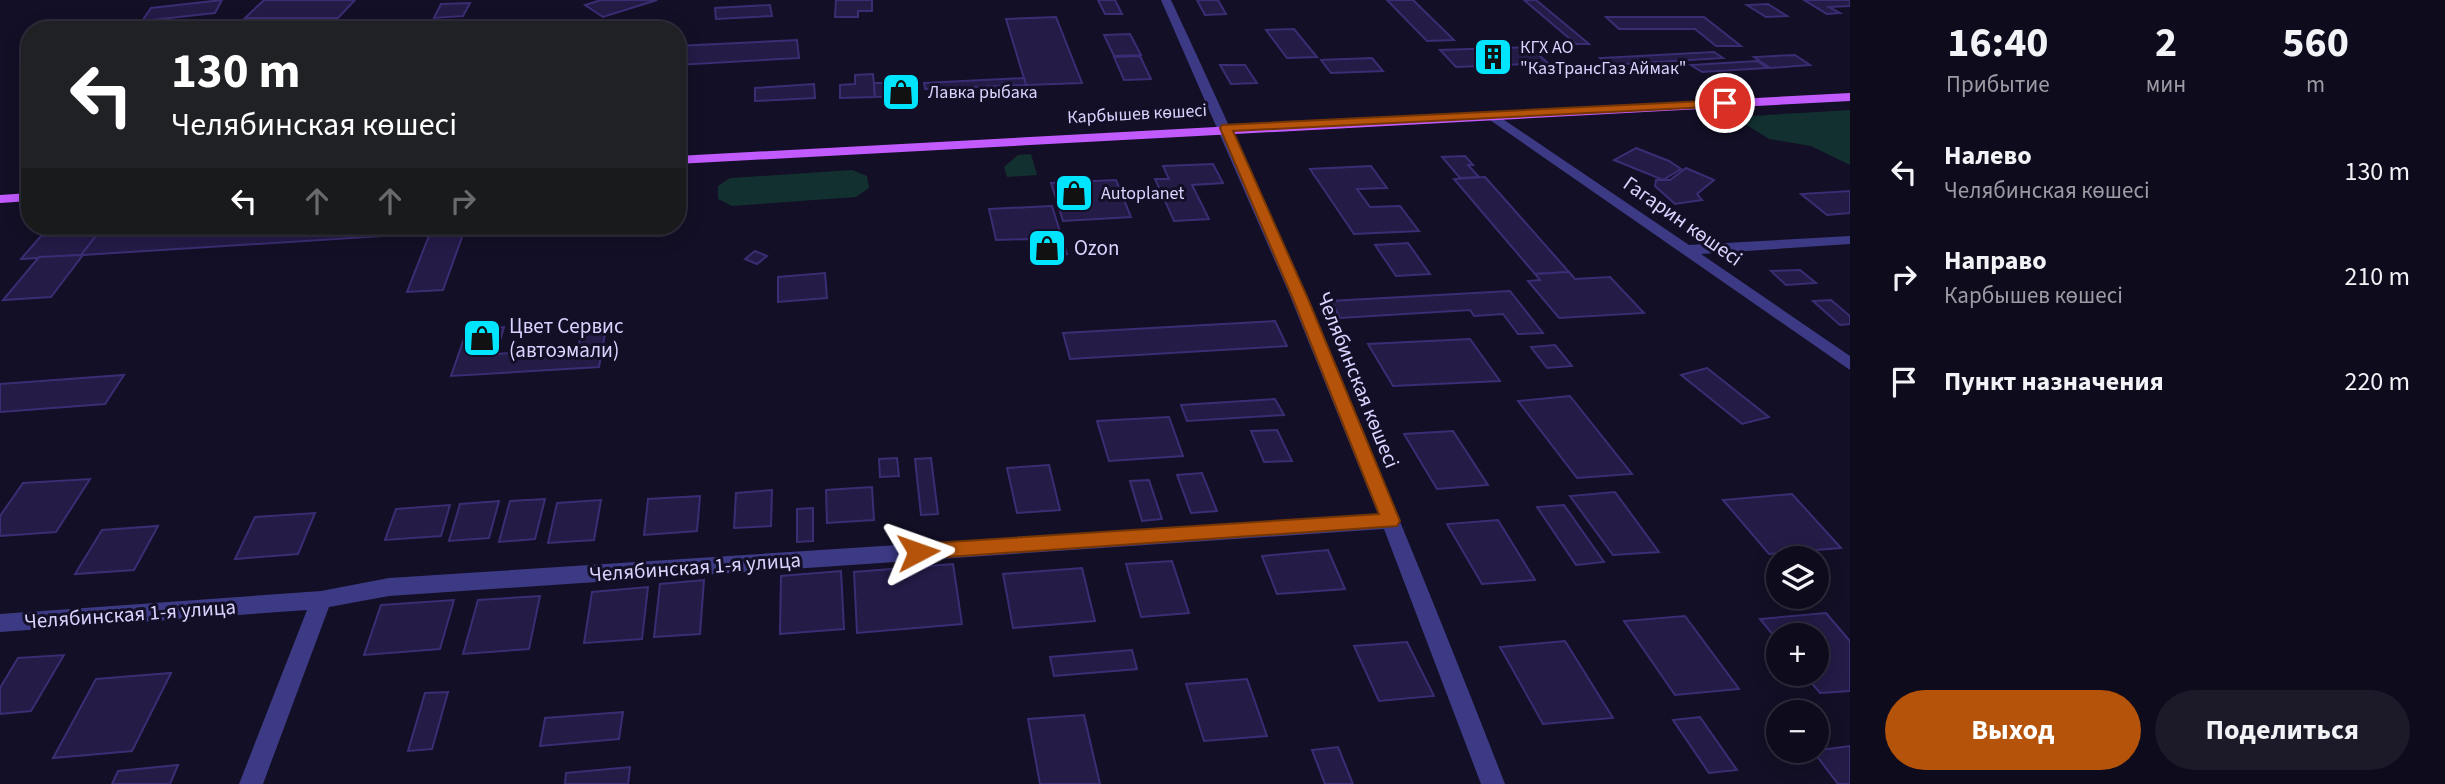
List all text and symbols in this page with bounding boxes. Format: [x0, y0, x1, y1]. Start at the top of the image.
text: 16:40 [1947, 13, 2049, 73]
text: 2 [2155, 13, 2177, 73]
text: 560 [2282, 13, 2349, 73]
place label: КГХ АО "КазТрансГаз Аймак" [1520, 35, 1687, 81]
building icon: КГХ АО "КазТрансГаз Аймак" [1472, 36, 1514, 78]
text: 130 m [171, 37, 300, 107]
icon: left [56, 49, 147, 140]
text: Прибытие [1946, 68, 2050, 101]
text: мин [2146, 68, 2186, 101]
text: m [2306, 68, 2325, 101]
shop icon: Лавка рыбака [880, 71, 922, 113]
pin [1695, 73, 1755, 133]
place label: Лавка рыбака [928, 80, 1038, 105]
icon: arrive [1706, 84, 1744, 122]
street label: Карбышев көшесі [1066, 98, 1208, 130]
text: Челябинская көшесі [171, 102, 457, 148]
text: Налево [1944, 137, 2032, 174]
icon: left [1885, 153, 1923, 191]
text: 130 m [2344, 153, 2410, 190]
street label: Гагарин көшесі [1617, 169, 1749, 273]
shop icon: Autoplanet [1053, 172, 1095, 214]
text: Челябинская көшесі [1944, 174, 2150, 207]
place label: Autoplanet [1101, 181, 1184, 206]
icon: left [225, 182, 263, 220]
icon: ahead [298, 182, 336, 220]
icon: ahead [371, 182, 409, 220]
icon: right [444, 182, 482, 220]
shop icon: Ozon [1026, 227, 1068, 269]
place label: Ozon [1074, 233, 1119, 263]
text: Направо [1944, 242, 2047, 279]
icon: right [1885, 258, 1923, 296]
text: 210 m [2344, 258, 2410, 295]
text: Карбышев көшесі [1944, 279, 2123, 312]
street label: Челябинская көшесі [1309, 287, 1407, 473]
place label: Цвет Сервис (автоэмали) [509, 311, 624, 365]
shop icon: Цвет Сервис (автоэмали) [461, 317, 503, 359]
icon: arrive [1885, 363, 1923, 401]
text: Пункт назначения [1944, 363, 2164, 400]
text: 220 m [2344, 363, 2410, 400]
position arrow [881, 515, 955, 589]
street label: Челябинская 1-я улица [588, 545, 802, 589]
map controls [1766, 546, 1829, 763]
button: layers [1766, 546, 1829, 609]
street label: Челябинская 1-я улица [23, 592, 237, 636]
button: + [1766, 623, 1829, 686]
button: Выход [1885, 690, 2141, 770]
button: Поделиться [2155, 690, 2410, 770]
button: − [1766, 700, 1829, 763]

